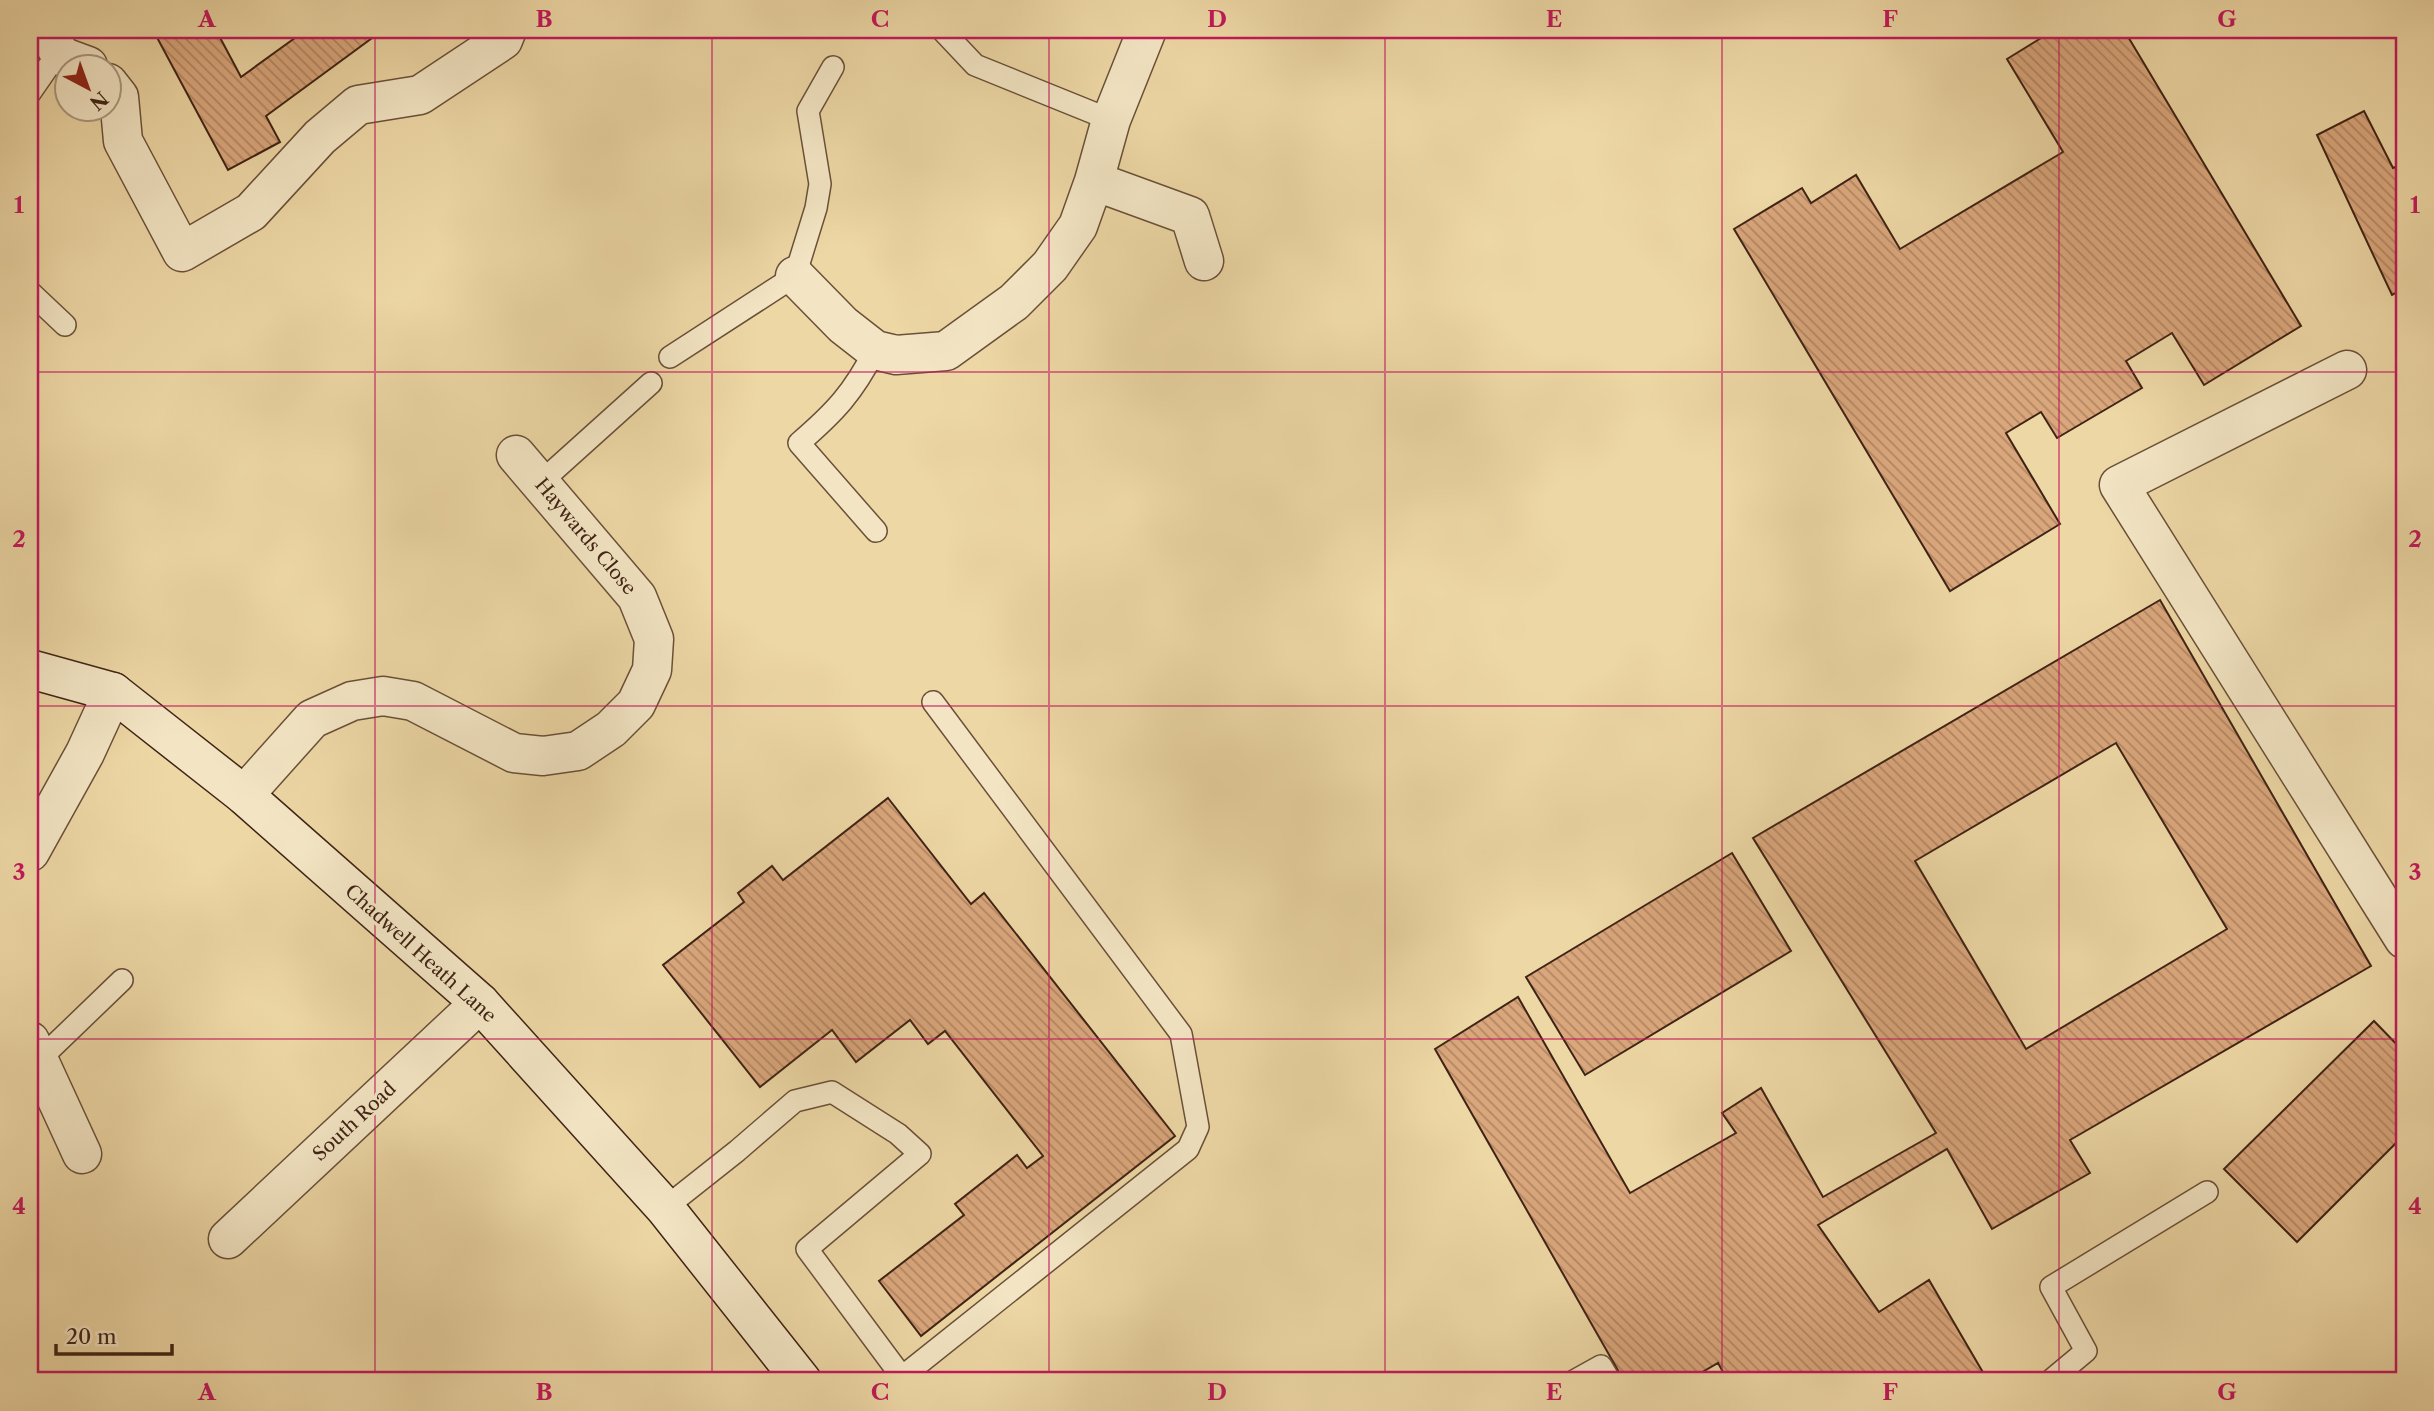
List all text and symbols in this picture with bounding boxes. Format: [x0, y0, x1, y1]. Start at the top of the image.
text: A [197, 5, 217, 33]
text: B [535, 5, 553, 33]
text: C [871, 5, 889, 33]
text: D [1207, 5, 1227, 33]
text: E [1546, 5, 1562, 33]
text: F [1882, 5, 1898, 33]
text: G [2217, 5, 2237, 33]
north arrow [52, 52, 122, 122]
text: N [85, 86, 113, 115]
text: 1 [14, 191, 25, 219]
text: 1 [2410, 191, 2421, 219]
street label: Haywards Close [530, 473, 641, 599]
text: 2 [12, 525, 26, 553]
text: 2 [2408, 525, 2422, 553]
text: 3 [13, 858, 26, 886]
text: 3 [2409, 858, 2422, 886]
street label: Chadwell Heath Lane [340, 879, 501, 1027]
street label: South Road [308, 1077, 401, 1166]
text: 4 [12, 1192, 26, 1220]
text: 4 [2408, 1192, 2422, 1220]
scale bar [56, 1313, 172, 1357]
text: 20 m [66, 1324, 117, 1349]
text: A [197, 1378, 217, 1406]
text: B [535, 1378, 553, 1406]
text: C [871, 1378, 889, 1406]
text: D [1207, 1378, 1227, 1406]
text: E [1546, 1378, 1562, 1406]
text: F [1882, 1378, 1898, 1406]
text: G [2217, 1378, 2237, 1406]

